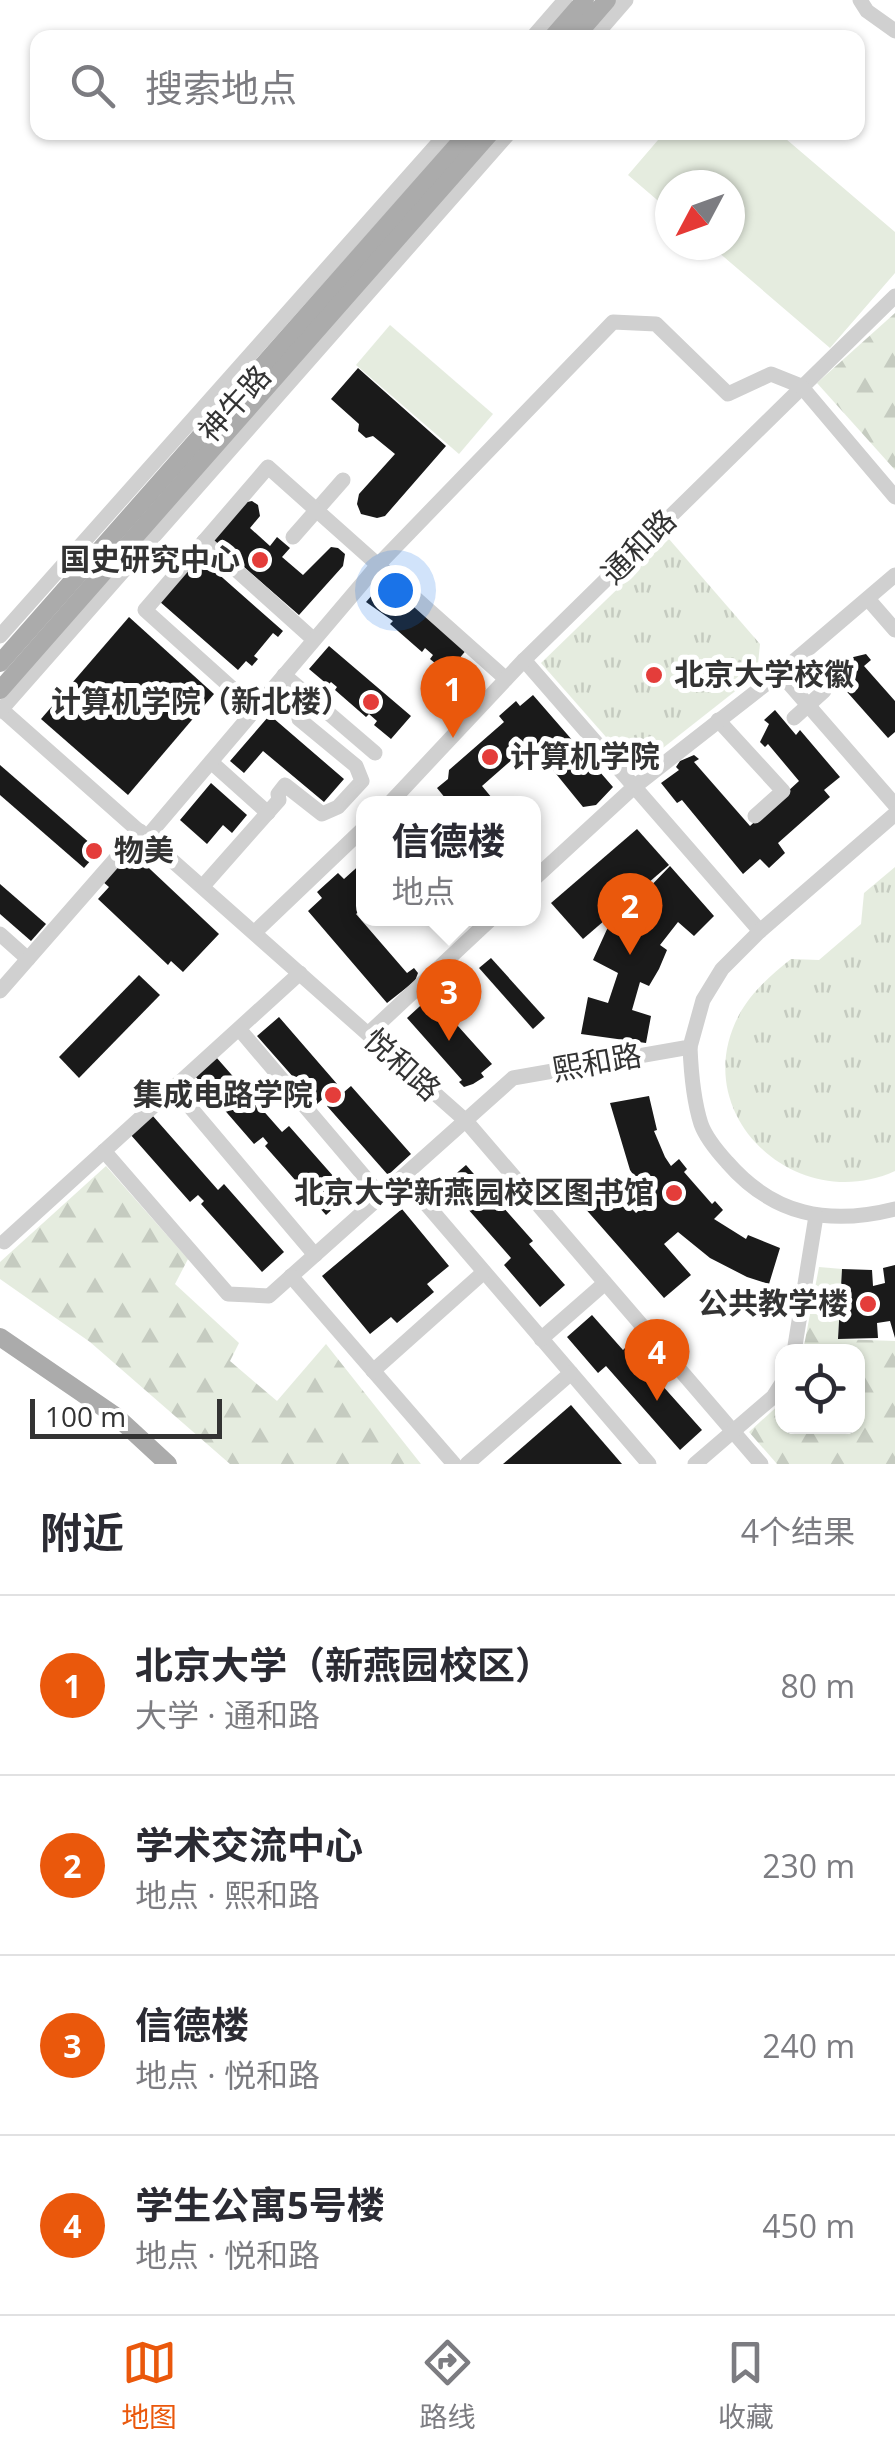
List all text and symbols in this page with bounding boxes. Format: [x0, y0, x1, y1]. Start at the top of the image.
search box [30, 30, 865, 140]
icon: search [65, 58, 120, 113]
text: 搜索地点 [145, 61, 297, 113]
north arrow [655, 170, 745, 260]
street label: 神牛路 [189, 356, 279, 450]
street label: 通和路 [592, 500, 684, 592]
place label: 国史研究中心 [60, 538, 240, 579]
marker: 国史研究中心 [249, 549, 271, 571]
your location [370, 565, 421, 616]
place label: 北京大学校徽 [674, 653, 854, 694]
pin: 1 [420, 656, 486, 738]
marker: 北京大学校徽 [643, 664, 665, 686]
place label: 计算机学院（新北楼） [51, 680, 351, 721]
marker: 计算机学院（新北楼） [360, 691, 382, 713]
place label: 计算机学院 [510, 735, 660, 776]
marker: 计算机学院 [479, 746, 501, 768]
popup [356, 796, 541, 926]
text: 信德楼 [391, 814, 506, 866]
place label: 物美 [114, 829, 174, 870]
marker: 物美 [83, 840, 105, 862]
text: 地点 [391, 869, 456, 912]
pin: 2 [598, 872, 662, 955]
pin: 3 [416, 958, 482, 1041]
street label: 悦和路 [356, 1019, 450, 1109]
street label: 熙和路 [549, 1034, 645, 1090]
place label: 集成电路学院 [133, 1073, 313, 1114]
marker: 集成电路学院 [322, 1084, 344, 1106]
place label: 北京大学新燕园校区图书馆 [294, 1171, 654, 1212]
marker: 北京大学新燕园校区图书馆 [663, 1182, 685, 1204]
place label: 公共教学楼 [698, 1282, 848, 1323]
marker: 公共教学楼 [857, 1293, 879, 1315]
pin: 4 [624, 1318, 690, 1401]
map controls [775, 1344, 865, 1434]
button: locate [775, 1344, 865, 1434]
scale bar [30, 1394, 222, 1438]
text: 100 m [45, 1397, 126, 1435]
text: 附近 [40, 1503, 124, 1560]
text: 4个结果 [741, 1509, 855, 1552]
text: 北京大学（新燕园校区） [135, 1638, 553, 1690]
text: 1 [63, 1664, 82, 1707]
text: 80 m [780, 1664, 855, 1707]
text: 大学 · 通和路 [135, 1693, 320, 1736]
text: 学术交流中心 [135, 1818, 363, 1870]
text: 2 [63, 1844, 82, 1887]
text: 230 m [762, 1844, 855, 1887]
text: 地点 · 熙和路 [135, 1873, 320, 1916]
text: 信德楼 [135, 1998, 249, 2050]
text: 3 [63, 2024, 82, 2067]
text: 240 m [762, 2024, 855, 2067]
text: 地点 · 悦和路 [135, 2053, 320, 2096]
text: 学生公寓5号楼 [135, 2178, 385, 2230]
text: 4 [63, 2204, 82, 2247]
text: 450 m [762, 2204, 855, 2247]
text: 地点 · 悦和路 [135, 2233, 320, 2276]
tab: 地图 [121, 2335, 177, 2435]
tab: 路线 [419, 2335, 476, 2435]
tab: 收藏 [718, 2335, 774, 2435]

